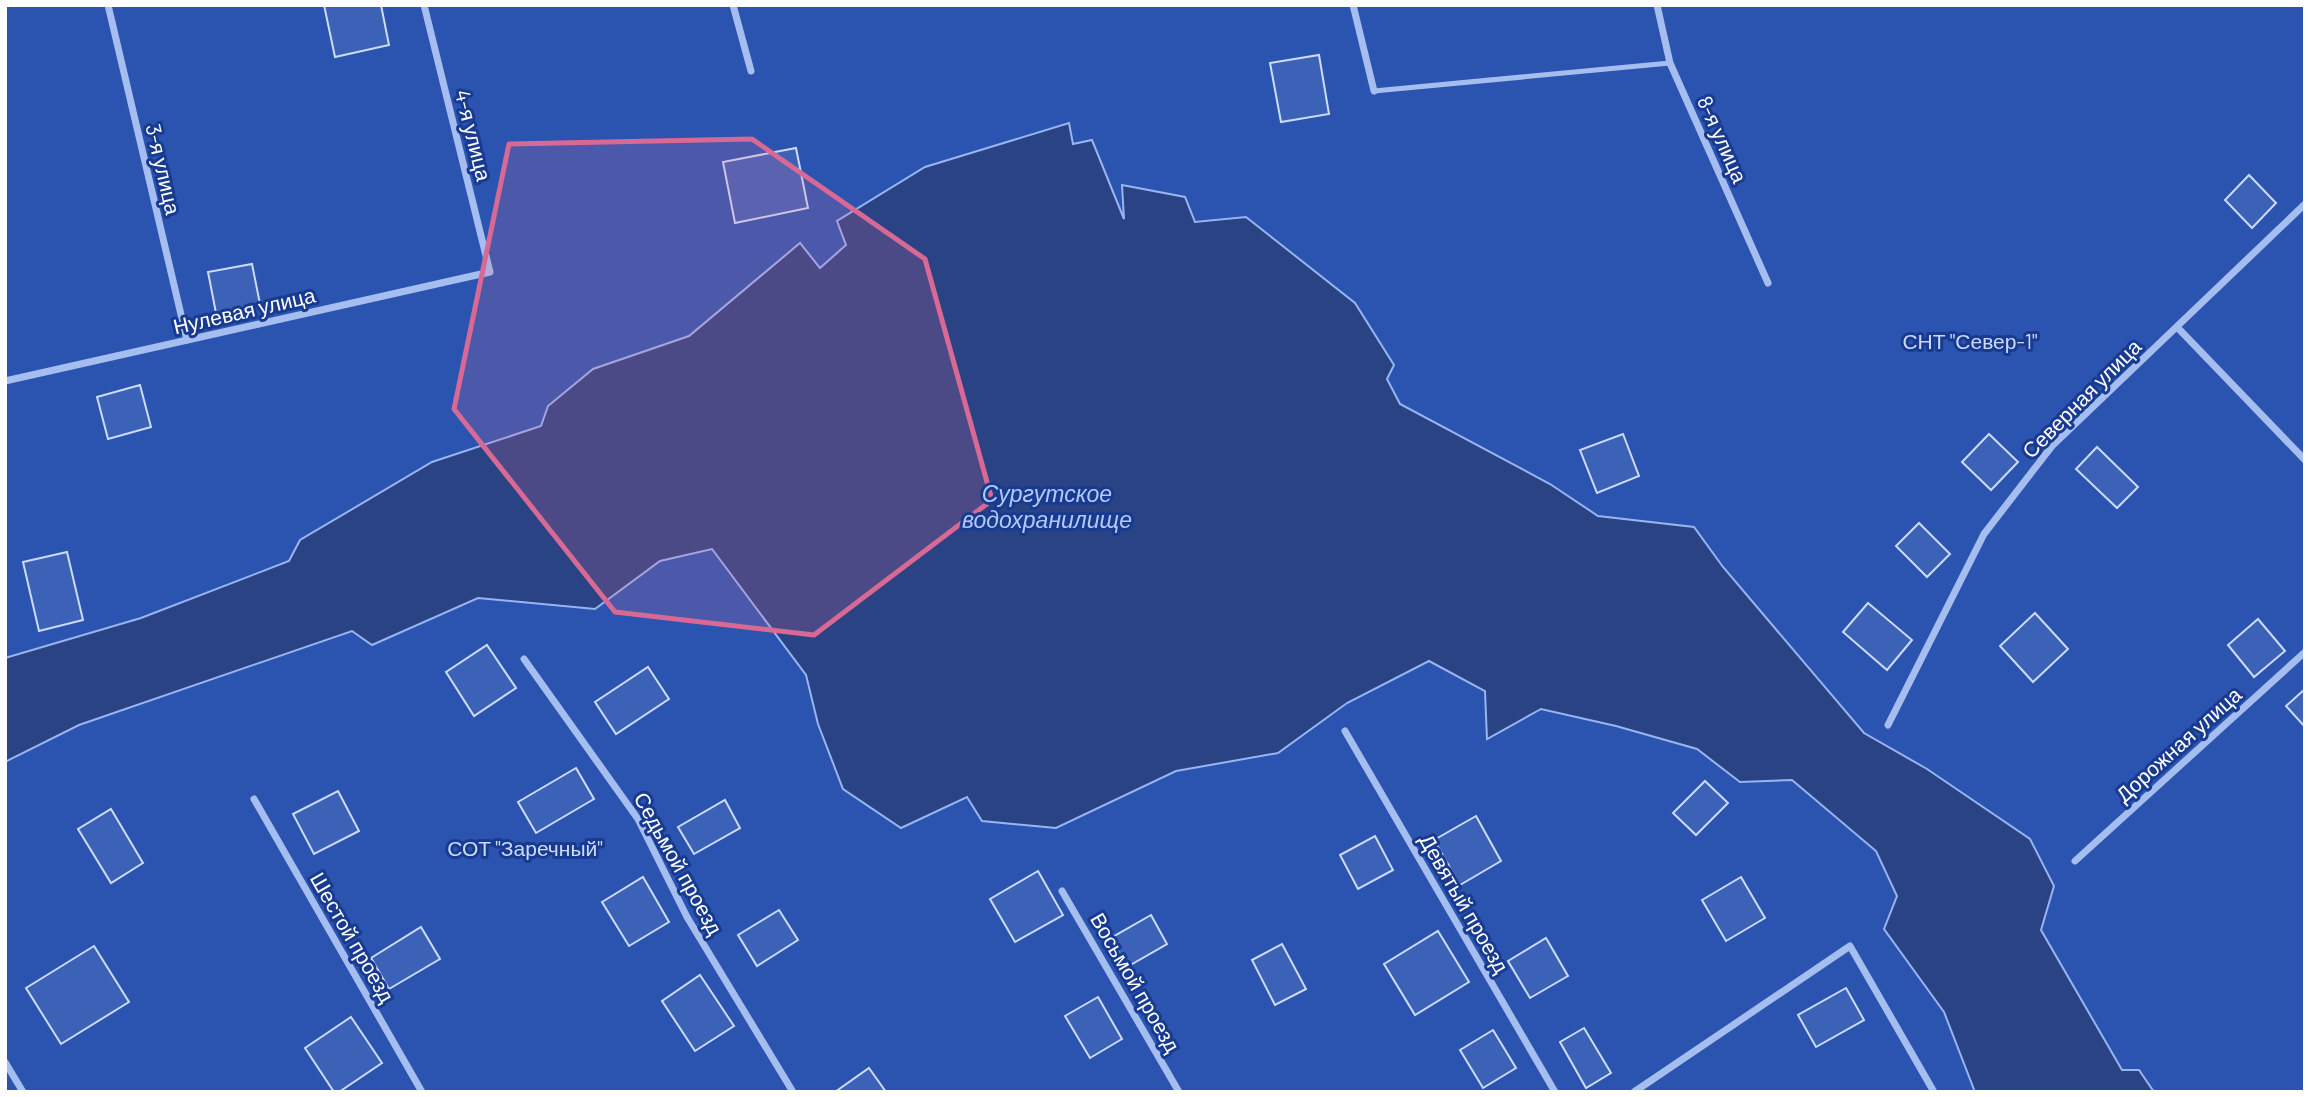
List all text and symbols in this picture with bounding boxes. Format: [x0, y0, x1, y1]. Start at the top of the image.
street label: 4-я улица [451, 87, 497, 184]
street label: 8-я улица [1693, 92, 1753, 187]
street label: 3-я улица [141, 121, 187, 217]
street label: Нулевая улица [171, 281, 318, 338]
park label: СНТ "Север-1" [1902, 328, 2038, 353]
street label: Северная улица [2016, 333, 2146, 463]
water label: Сургутское водохранилище [962, 479, 1132, 533]
street label: Дорожная улица [2110, 681, 2246, 807]
street label: Седьмой проезд [630, 787, 728, 939]
street label: Девятый проезд [1415, 829, 1515, 977]
park label: СОТ "Заречный" [447, 835, 603, 860]
street label: Шестой проезд [306, 868, 400, 1006]
street label: Восьмой проезд [1086, 908, 1186, 1056]

